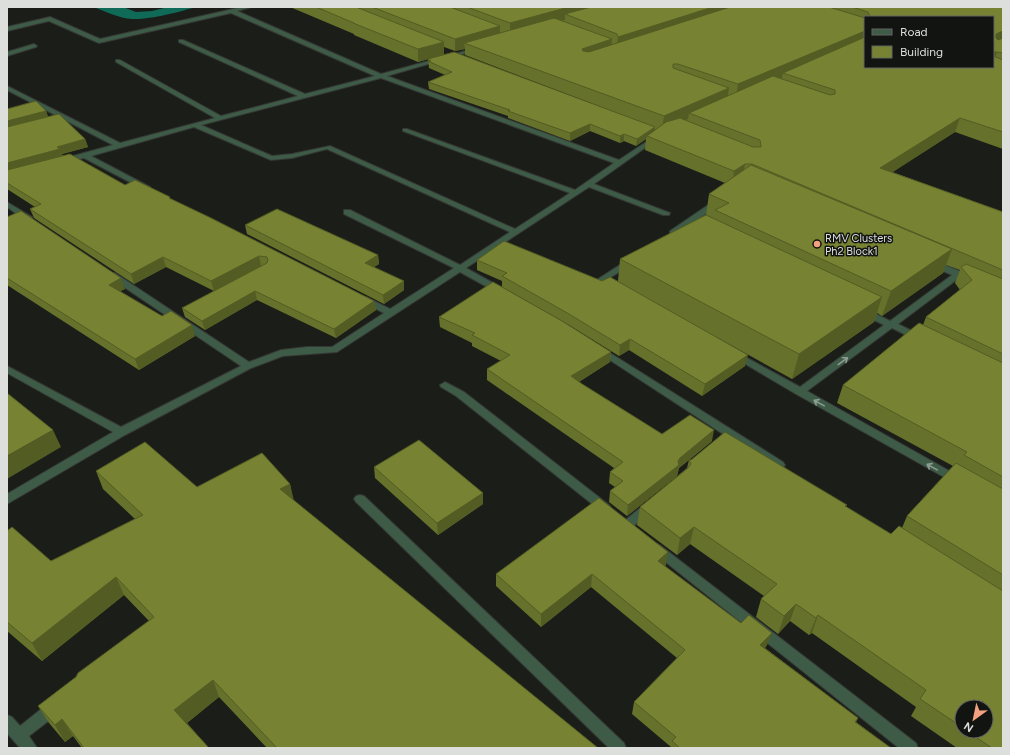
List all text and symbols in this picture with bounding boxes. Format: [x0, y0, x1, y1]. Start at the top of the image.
legend [864, 16, 994, 68]
text: Road [900, 25, 928, 39]
text: Building [900, 45, 943, 59]
place label: RMV Clusters Ph2 Block1 [825, 232, 892, 258]
marker: RMV Clusters Ph2 Block1 [812, 239, 822, 249]
one-way arrow [837, 357, 848, 365]
one-way arrow [813, 398, 825, 406]
one-way arrow [927, 462, 939, 470]
north arrow [954, 699, 994, 739]
text: N [962, 719, 976, 735]

